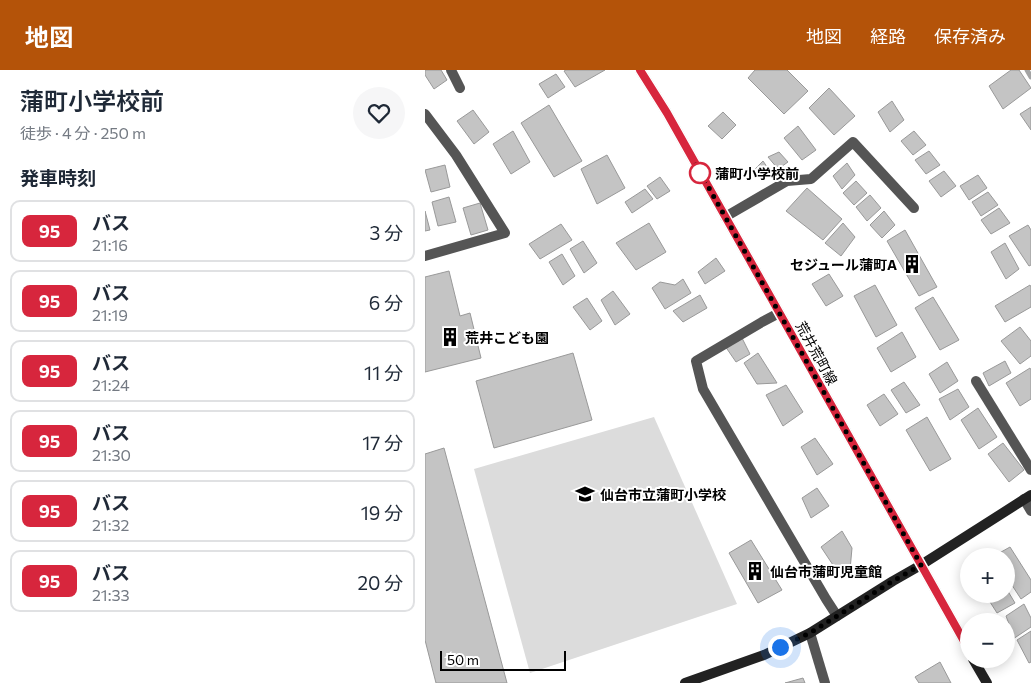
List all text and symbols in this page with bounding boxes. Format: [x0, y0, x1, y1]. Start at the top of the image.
text: 地図 [25, 22, 73, 51]
text: 地図 [806, 25, 842, 47]
text: 経路 [870, 25, 906, 47]
text: 保存済み [934, 25, 1006, 47]
text: 蒲町小学校前 [20, 86, 164, 115]
button: heart [353, 87, 405, 139]
text: 徒歩 · 4 分 · 250 m [20, 123, 146, 142]
marker: 蒲町小学校前 [689, 162, 711, 184]
place label: 蒲町小学校前 [715, 165, 799, 182]
text: 発車時刻 [20, 166, 96, 189]
text: バス [92, 211, 130, 234]
text: 95 [39, 220, 60, 242]
text: 3 分 [370, 221, 403, 244]
text: 21:16 [92, 235, 128, 254]
building icon: セジュール蒲町A [901, 253, 923, 275]
place label: セジュール蒲町A [790, 256, 897, 273]
text: バス [92, 281, 130, 304]
text: 95 [39, 290, 60, 312]
text: 6 分 [369, 291, 403, 314]
text: 21:19 [92, 305, 128, 324]
street label: 荒井荒町線 [793, 318, 841, 388]
building icon: 荒井こども園 [439, 326, 461, 348]
place label: 荒井こども園 [465, 329, 549, 346]
text: バス [92, 351, 130, 374]
text: 95 [39, 360, 60, 382]
text: 11 分 [364, 361, 403, 384]
text: 21:24 [92, 375, 130, 394]
text: バス [92, 421, 130, 444]
text: 95 [39, 430, 60, 452]
text: 17 分 [362, 431, 403, 454]
text: 21:30 [92, 445, 131, 464]
school or university icon: 仙台市立蒲町小学校 [574, 483, 596, 505]
place label: 仙台市立蒲町小学校 [600, 486, 726, 503]
text: バス [92, 491, 130, 514]
text: 95 [39, 500, 60, 522]
text: 19 分 [361, 501, 403, 524]
text: 21:32 [92, 515, 129, 534]
map controls [960, 548, 1015, 668]
button: + [960, 548, 1015, 603]
building icon: 仙台市蒲町児童館 [744, 560, 766, 582]
text: バス [92, 561, 130, 584]
place label: 仙台市蒲町児童館 [770, 563, 882, 580]
text: 95 [39, 570, 60, 592]
text: 20 分 [357, 571, 403, 594]
text: 21:33 [92, 585, 130, 604]
button: − [960, 613, 1015, 668]
your location [768, 635, 793, 660]
scale bar [440, 648, 566, 671]
text: 50 m [447, 651, 479, 668]

